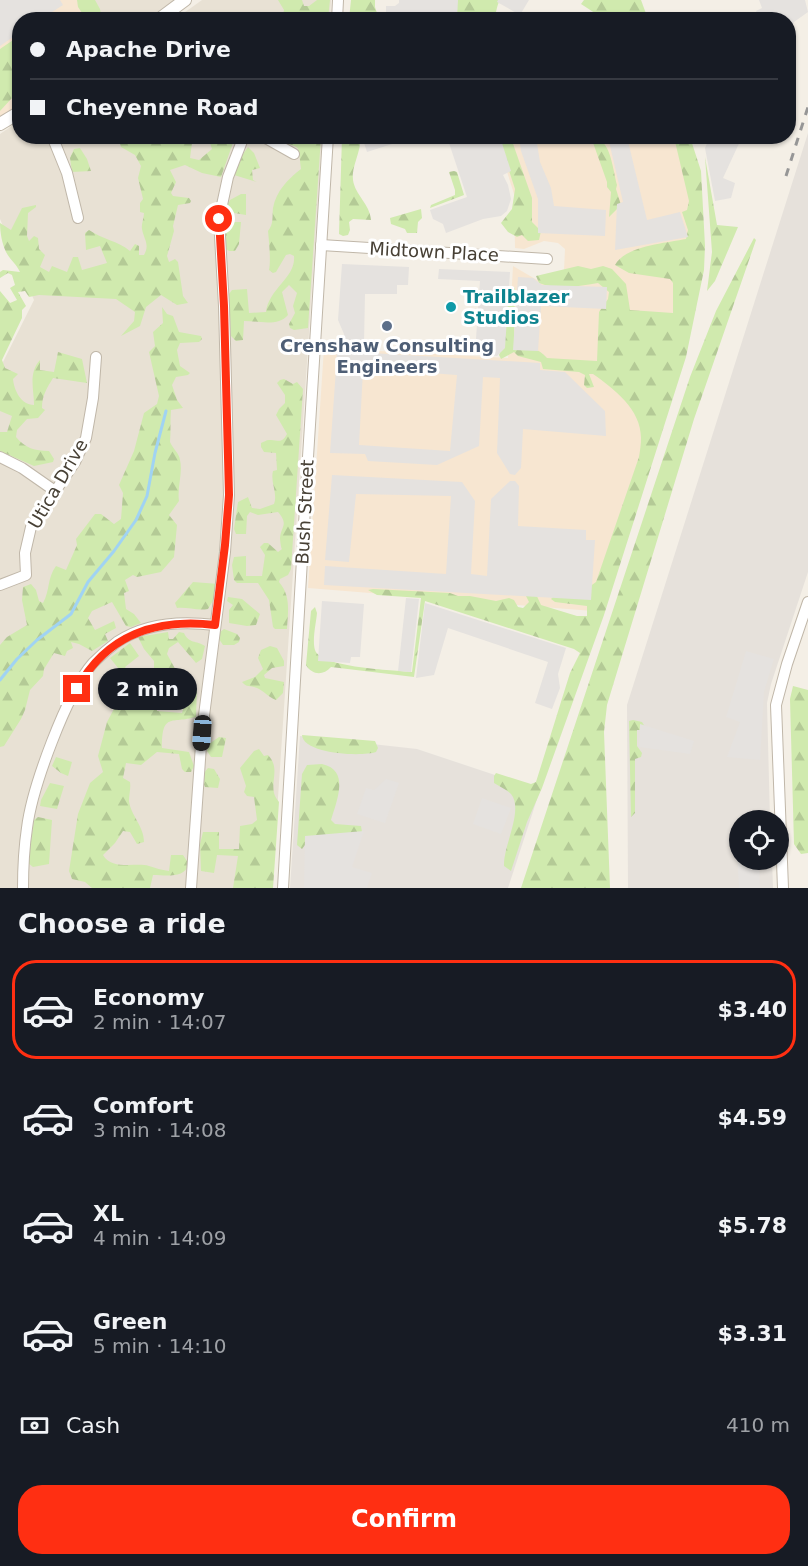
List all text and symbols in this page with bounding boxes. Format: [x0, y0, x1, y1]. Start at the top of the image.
text: Apache Drive [66, 37, 231, 62]
text: Cheyenne Road [66, 95, 259, 120]
route start [205, 205, 232, 232]
street label: Midtown Place [369, 238, 499, 265]
place label: Trailblazer Studios [463, 286, 570, 328]
marker: Trailblazer Studios [444, 300, 458, 314]
marker: Crenshaw Consulting Engineers [380, 319, 394, 333]
place label: Crenshaw Consulting Engineers [280, 335, 494, 377]
street label: Utica Drive [24, 435, 92, 532]
street label: Bush Street [291, 459, 318, 565]
callout: 2 min [98, 668, 197, 710]
route end [63, 675, 90, 702]
text: 2 min [116, 677, 179, 701]
car [192, 714, 212, 752]
map controls [729, 810, 789, 870]
button: locate [729, 810, 789, 870]
text: Choose a ride [18, 908, 226, 939]
icon: car [21, 983, 75, 1037]
text: Economy [93, 985, 204, 1010]
text: $3.40 [717, 997, 787, 1022]
text: 2 min · 14:07 [93, 1010, 227, 1034]
icon: car [21, 1091, 75, 1145]
text: Comfort [93, 1093, 193, 1118]
text: $4.59 [717, 1105, 787, 1130]
text: 3 min · 14:08 [93, 1118, 227, 1142]
icon: car [21, 1199, 75, 1253]
text: XL [93, 1201, 124, 1226]
text: $5.78 [717, 1213, 787, 1238]
text: 4 min · 14:09 [93, 1226, 227, 1250]
icon: car [21, 1307, 75, 1361]
text: Green [93, 1309, 167, 1334]
text: $3.31 [717, 1321, 787, 1346]
text: 5 min · 14:10 [93, 1334, 227, 1358]
icon: cash [18, 1409, 51, 1442]
text: Cash [66, 1413, 120, 1438]
text: 410 m [726, 1413, 790, 1437]
button: Confirm [18, 1485, 790, 1554]

